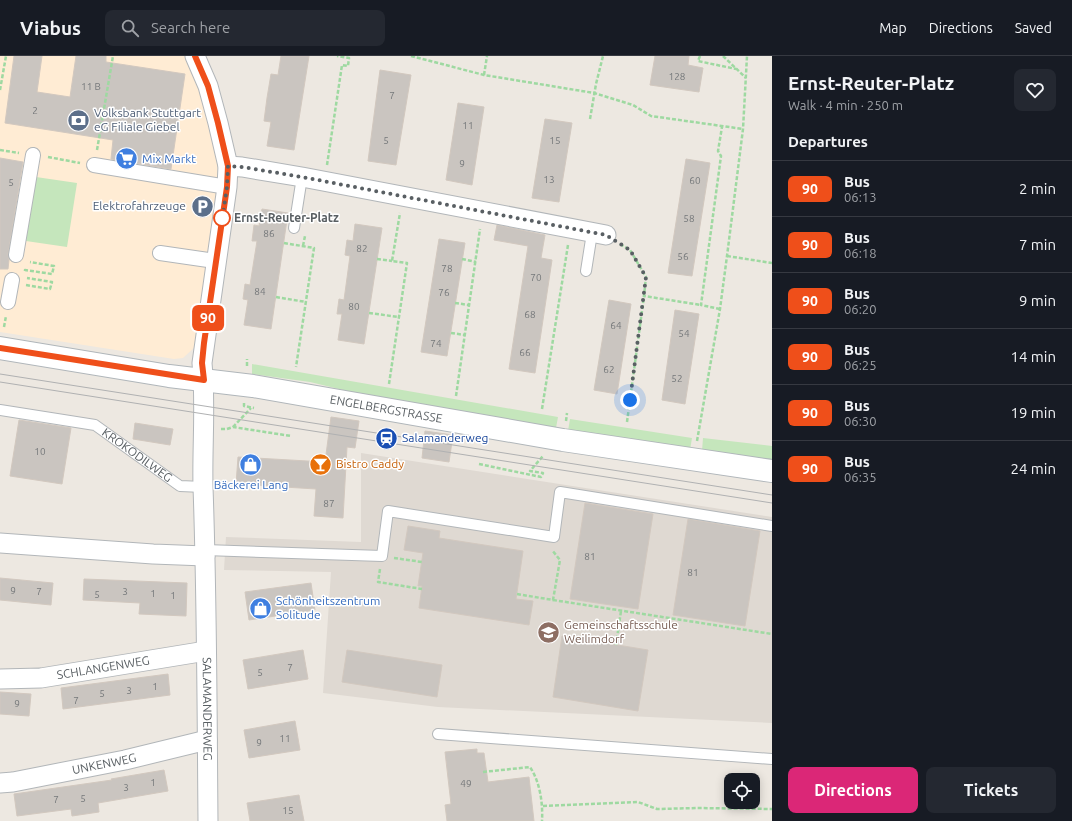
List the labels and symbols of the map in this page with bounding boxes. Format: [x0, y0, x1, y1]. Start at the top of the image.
house number: 128 [669, 71, 686, 82]
house number: 11 B [81, 81, 101, 92]
house number: 7 [389, 90, 395, 101]
house number: 2 [32, 105, 38, 116]
place label: Volksbank Stuttgart eG Filiale Giebel [94, 106, 201, 133]
bank icon: Volksbank Stuttgart eG Filiale Giebel [65, 107, 91, 133]
house number: 11 [462, 120, 474, 131]
house number: 5 [383, 135, 389, 146]
house number: 15 [549, 135, 561, 146]
supermarket icon: Mix Markt [113, 146, 139, 172]
place label: Mix Markt [142, 152, 196, 165]
house number: 9 [459, 158, 465, 169]
house number: 13 [543, 174, 555, 185]
house number: 60 [689, 175, 701, 186]
house number: 5 [8, 177, 14, 188]
parking icon: Elektrofahrzeuge [189, 193, 215, 219]
place label: Elektrofahrzeuge [93, 199, 186, 212]
marker: Ernst-Reuter-Platz [213, 209, 231, 227]
place label: Ernst-Reuter-Platz [234, 211, 339, 224]
house number: 58 [683, 213, 695, 224]
house number: 86 [263, 228, 275, 239]
house number: 82 [356, 243, 368, 254]
house number: 56 [677, 251, 689, 262]
house number: 78 [441, 263, 453, 274]
house number: 70 [530, 272, 542, 283]
house number: 84 [254, 286, 266, 297]
house number: 76 [438, 287, 450, 298]
house number: 80 [348, 301, 360, 312]
line badge: 90 [190, 305, 226, 331]
house number: 68 [524, 309, 536, 320]
house number: 64 [610, 320, 622, 331]
house number: 54 [678, 328, 690, 339]
house number: 74 [430, 338, 442, 349]
house number: 66 [519, 347, 531, 358]
house number: 62 [603, 364, 615, 375]
house number: 52 [671, 373, 683, 384]
your location [620, 390, 640, 410]
street label: ENGELBERGSTRASSE [329, 393, 444, 425]
street label: KROKODILWEG [100, 425, 175, 484]
station icon: Salamanderweg [374, 425, 400, 451]
place label: Salamanderweg [402, 431, 488, 444]
house number: 10 [34, 446, 46, 457]
shop icon: Bäckerei Lang [238, 451, 264, 477]
bar icon: Bistro Caddy [308, 451, 334, 477]
place label: Bistro Caddy [336, 457, 404, 470]
place label: Bäckerei Lang [214, 478, 288, 491]
house number: 87 [323, 498, 335, 509]
house number: 81 [584, 551, 596, 562]
house number: 81 [687, 567, 699, 578]
house number: 9 [10, 585, 16, 596]
house number: 7 [36, 586, 42, 597]
house number: 3 [122, 586, 128, 597]
house number: 1 [150, 588, 156, 599]
house number: 5 [94, 589, 100, 600]
house number: 1 [170, 590, 176, 601]
place label: Schönheitszentrum Solitude [276, 594, 380, 621]
shop icon: Schönheitszentrum Solitude [247, 595, 273, 621]
place label: Gemeinschaftsschule Weilimdorf [564, 618, 678, 645]
school or university icon: Gemeinschaftsschule Weilimdorf [536, 619, 562, 645]
street label: SCHLANGENWEG [56, 653, 150, 681]
street label: SALAMANDERWEG [201, 657, 215, 761]
house number: 7 [287, 662, 293, 673]
house number: 5 [257, 667, 263, 678]
house number: 1 [152, 681, 158, 692]
house number: 3 [126, 685, 132, 696]
house number: 5 [99, 688, 105, 699]
house number: 7 [73, 695, 79, 706]
house number: 9 [14, 698, 20, 709]
house number: 11 [279, 733, 291, 744]
house number: 9 [256, 737, 262, 748]
street label: UNKENWEG [71, 751, 137, 776]
house number: 1 [150, 777, 156, 788]
house number: 49 [460, 778, 472, 789]
house number: 3 [123, 782, 129, 793]
house number: 5 [80, 793, 86, 804]
house number: 7 [53, 794, 59, 805]
house number: 15 [282, 805, 294, 816]

